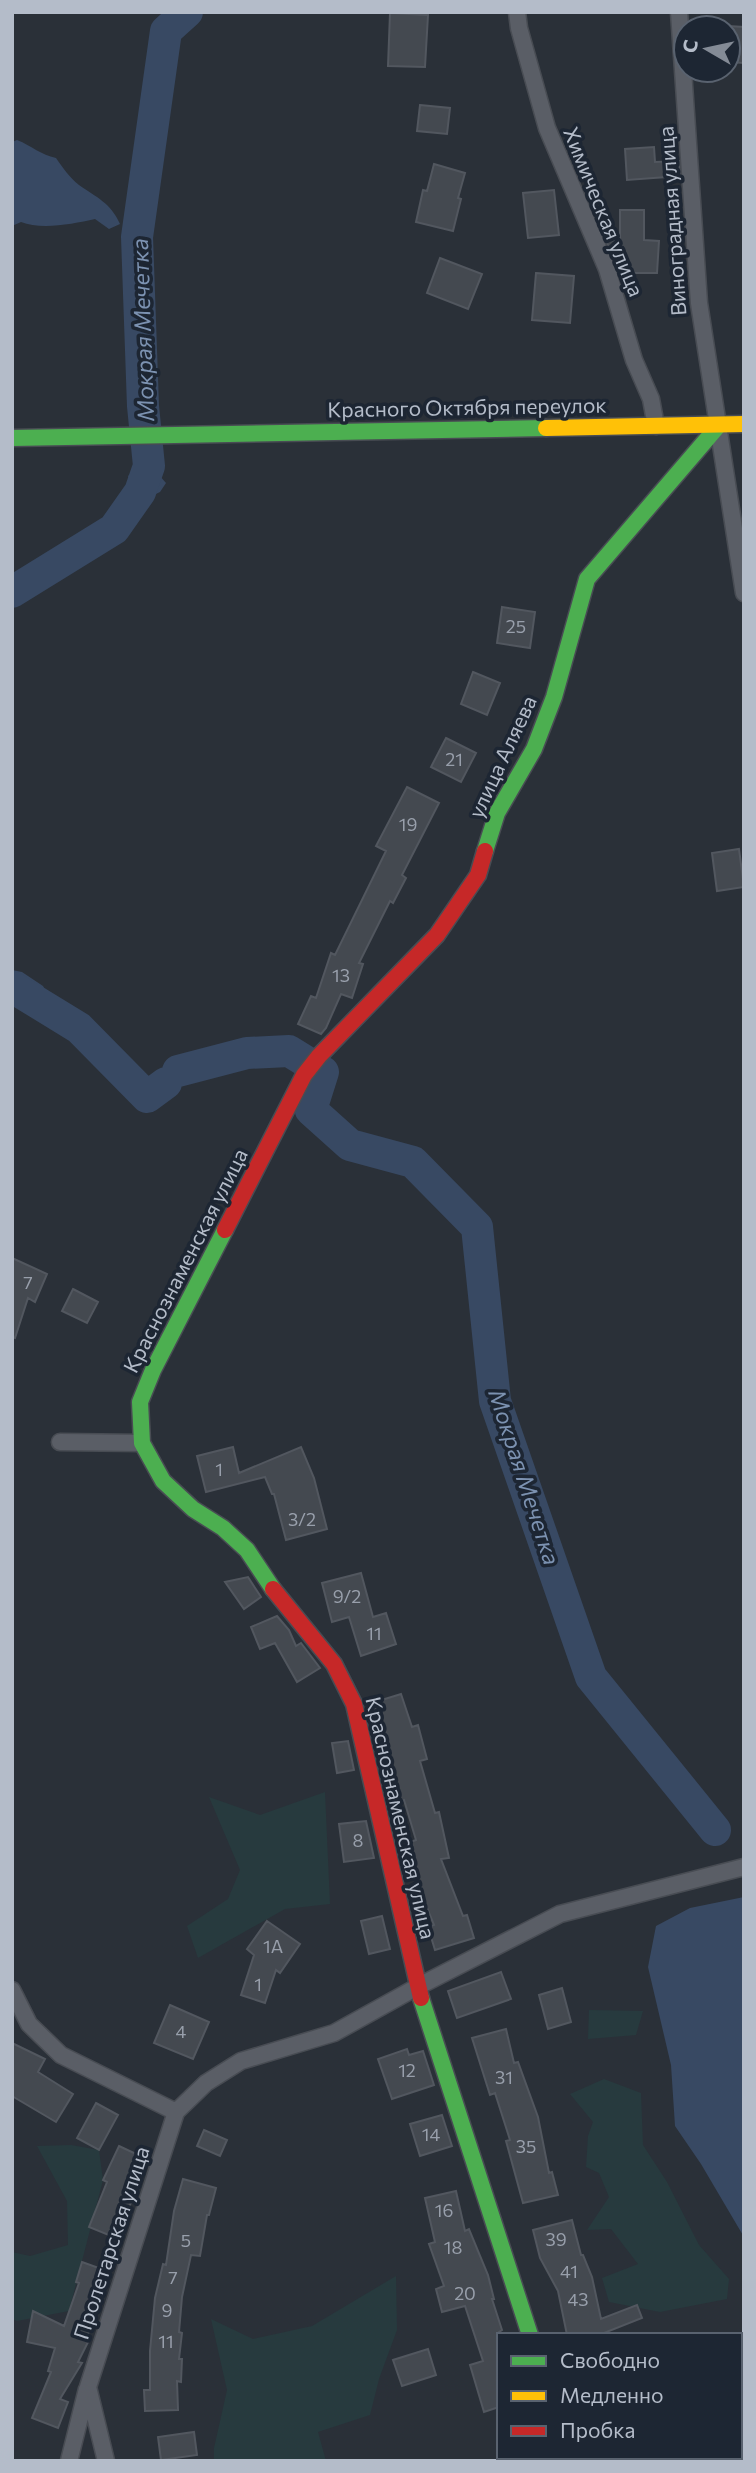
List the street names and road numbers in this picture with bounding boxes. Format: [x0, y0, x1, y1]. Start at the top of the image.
street label: Химическая улица [559, 123, 650, 300]
street label: Виноградная улица [652, 125, 691, 317]
street label: Красного Октября переулок [327, 392, 607, 421]
street label: улица Аляева [462, 691, 541, 822]
street label: Краснознаменская улица [117, 1144, 252, 1377]
street label: Краснознаменская улица [361, 1694, 442, 1941]
street label: Пролетарская улица [68, 2143, 154, 2342]

